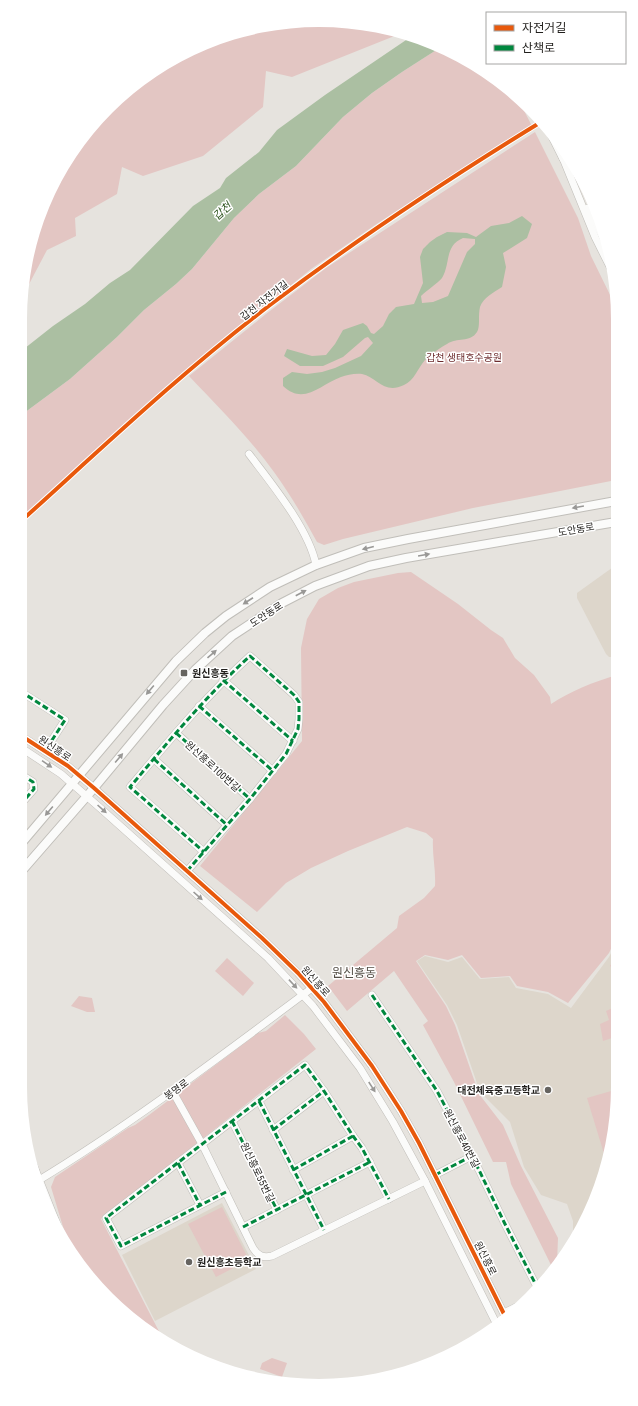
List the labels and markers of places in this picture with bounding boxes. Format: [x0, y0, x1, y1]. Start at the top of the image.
marker: 원신흥동 [179, 668, 189, 678]
place label: 원신흥동 [192, 668, 229, 679]
place label: 대전체육중고등학교 [457, 1084, 540, 1096]
marker: 대전체육중고등학교 [543, 1085, 553, 1095]
place label: 원신흥초등학교 [197, 1256, 261, 1268]
marker: 원신흥초등학교 [184, 1257, 194, 1267]

